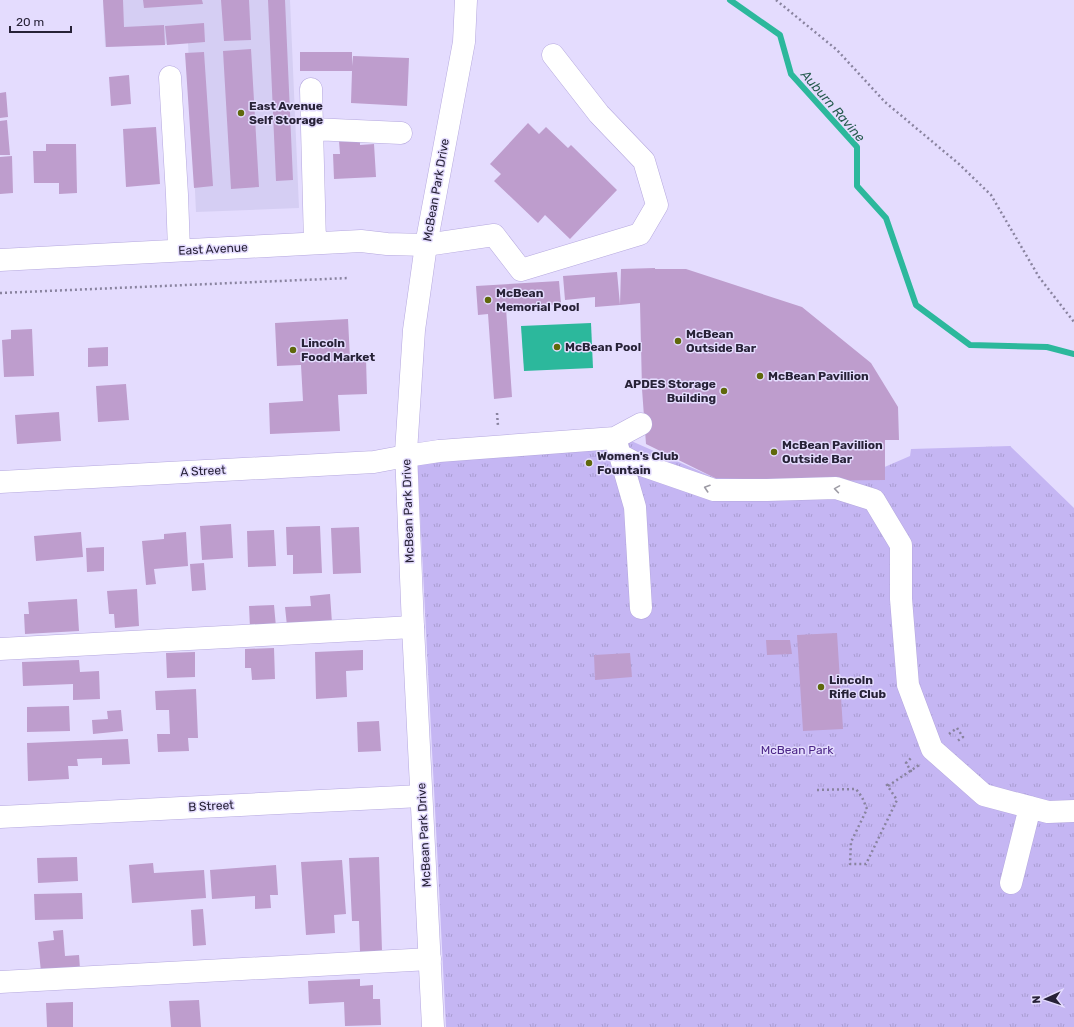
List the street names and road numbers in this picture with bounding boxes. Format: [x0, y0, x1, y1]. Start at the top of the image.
street label: McBean Park Drive [420, 137, 452, 243]
street label: East Avenue [178, 240, 248, 258]
street label: McBean Park Drive [399, 458, 417, 563]
street label: A Street [180, 463, 226, 479]
street label: McBean Park Drive [414, 782, 434, 887]
street label: B Street [188, 798, 234, 814]

